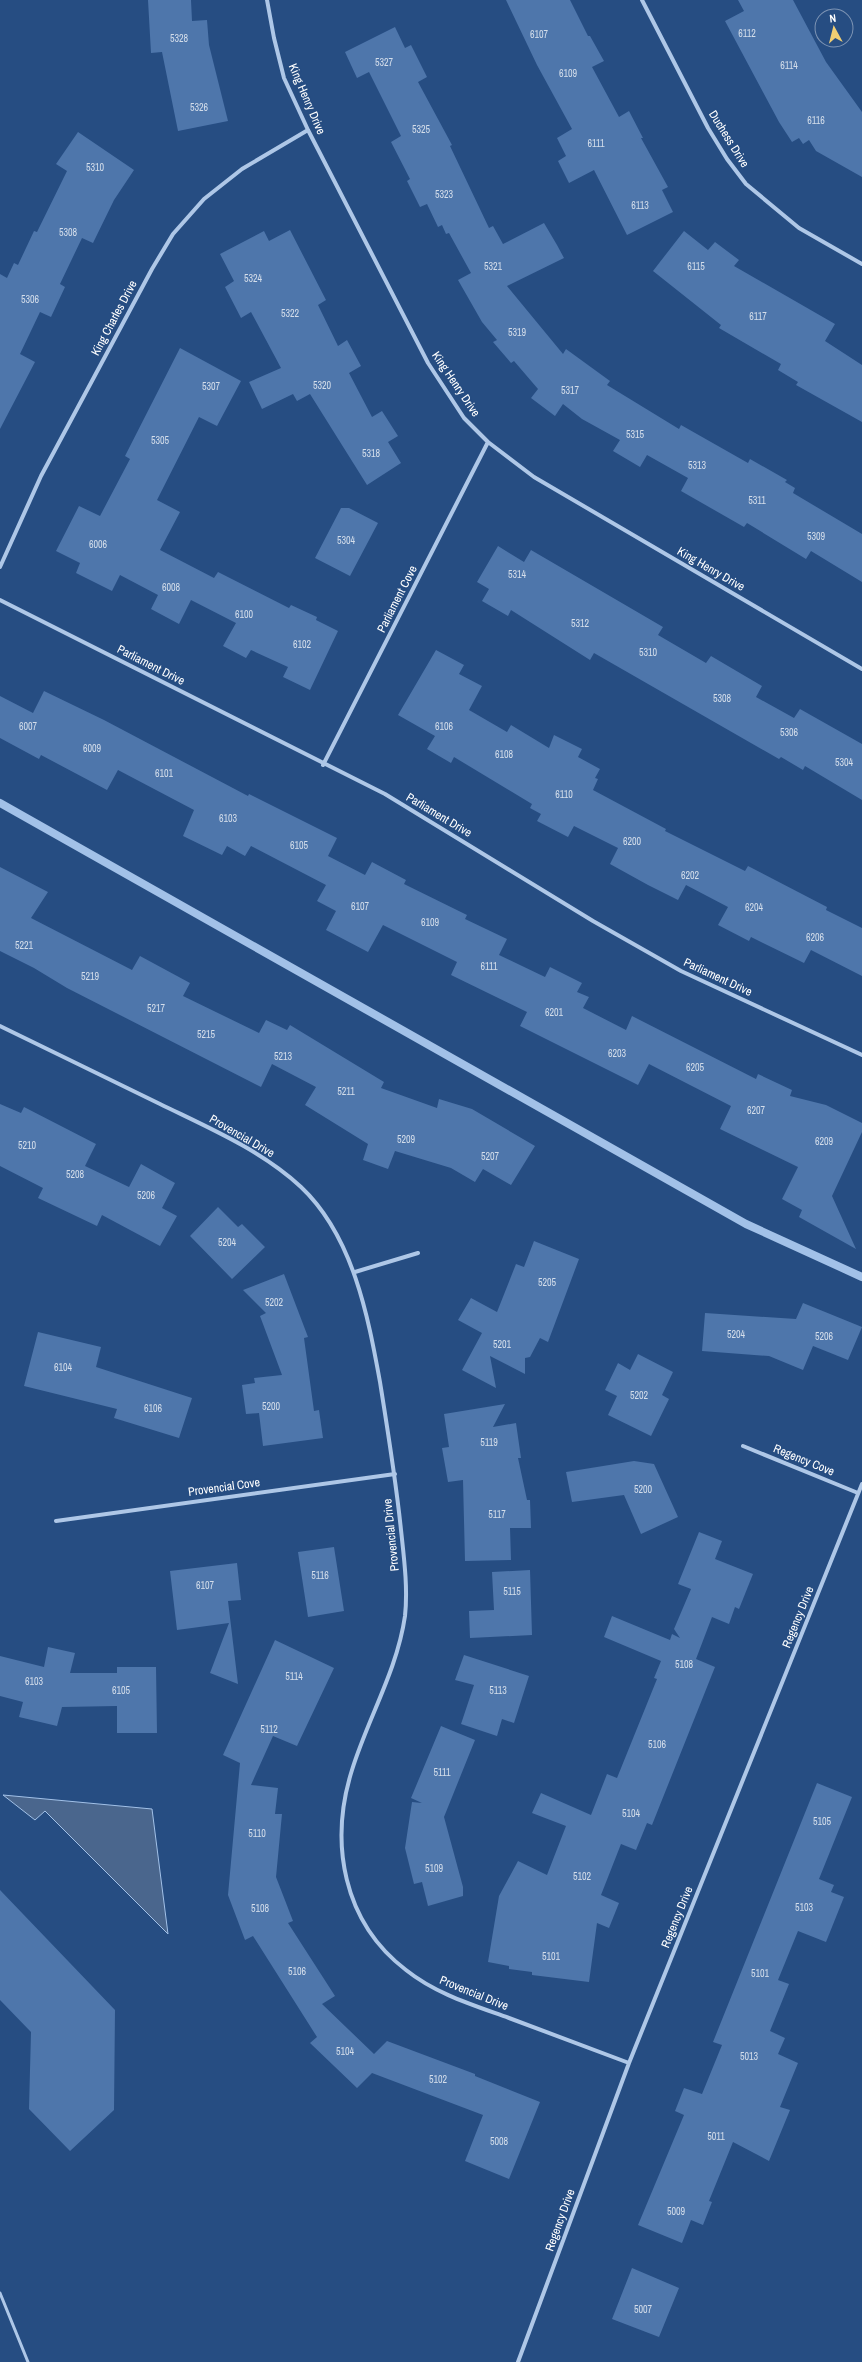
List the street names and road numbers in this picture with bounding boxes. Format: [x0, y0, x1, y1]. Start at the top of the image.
street label: King Henry Drive [285, 61, 329, 137]
street label: Duchess Drive [705, 107, 753, 171]
street label: King Charles Drive [87, 278, 141, 358]
street label: King Henry Drive [428, 348, 484, 420]
street label: King Henry Drive [674, 543, 748, 595]
street label: Parliament Cove [373, 563, 421, 635]
street label: Parliament Drive [114, 641, 188, 689]
street label: Parliament Drive [403, 789, 475, 841]
street label: Parliament Drive [681, 954, 755, 1000]
street label: Provencial Drive [207, 1111, 277, 1161]
street label: Regency Cove [771, 1440, 837, 1480]
street label: Provencial Cove [187, 1474, 261, 1500]
street label: Provencial Drive [379, 1498, 403, 1572]
street label: Regency Drive [778, 1584, 818, 1650]
street label: Regency Drive [657, 1884, 697, 1950]
street label: Provencial Drive [437, 1972, 511, 2014]
street label: Regency Drive [541, 2187, 579, 2253]

